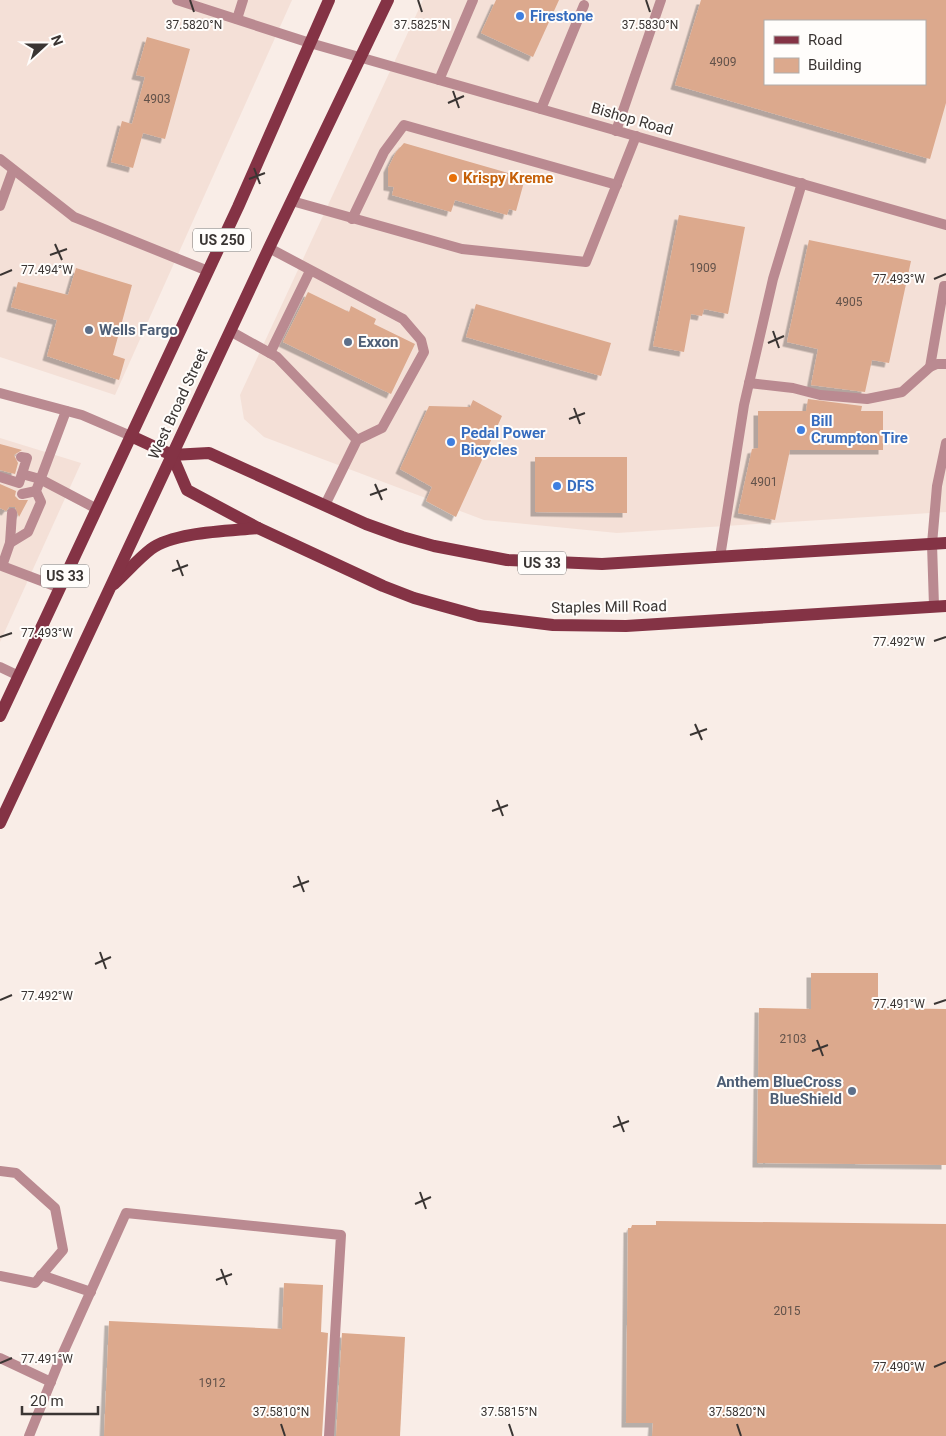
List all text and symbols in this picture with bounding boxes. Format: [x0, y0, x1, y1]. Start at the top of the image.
place label: Firestone [530, 7, 593, 25]
marker: Firestone [514, 10, 526, 22]
text: 37.5820°N [166, 18, 222, 32]
text: 37.5825°N [394, 18, 450, 32]
text: 37.5830°N [622, 18, 678, 32]
north arrow [20, 20, 70, 70]
legend [764, 20, 926, 85]
text: Road [808, 31, 842, 49]
text: N [48, 33, 66, 48]
house number: 4909 [710, 55, 736, 69]
text: Building [808, 56, 862, 74]
house number: 4903 [144, 92, 170, 106]
street label: Bishop Road [589, 99, 675, 139]
place label: Krispy Kreme [463, 169, 553, 187]
marker: Krispy Kreme [447, 172, 459, 184]
road number: US 250 [193, 228, 251, 252]
house number: 1909 [690, 261, 716, 275]
text: 77.494°W [21, 263, 73, 277]
text: 77.493°W [873, 272, 925, 286]
house number: 4905 [836, 295, 863, 309]
place label: Wells Fargo [99, 321, 178, 339]
marker: Wells Fargo [83, 324, 95, 336]
place label: Exxon [358, 333, 398, 351]
marker: Exxon [342, 336, 354, 348]
street label: West Broad Street [144, 346, 212, 462]
place label: Bill Crumpton Tire [811, 412, 908, 447]
place label: Pedal Power Bicycles [461, 424, 546, 459]
marker: Bill Crumpton Tire [795, 424, 807, 436]
marker: Pedal Power Bicycles [445, 436, 457, 448]
house number: 4901 [751, 475, 777, 489]
place label: DFS [567, 477, 594, 495]
marker: DFS [551, 480, 563, 492]
road number: US 33 [518, 552, 566, 574]
road number: US 33 [41, 564, 89, 588]
street label: Staples Mill Road [551, 597, 667, 617]
text: 77.493°W [21, 626, 73, 640]
text: 77.492°W [873, 635, 925, 649]
text: 77.492°W [21, 989, 73, 1003]
text: 77.491°W [873, 997, 925, 1011]
house number: 2103 [780, 1032, 806, 1046]
place label: Anthem BlueCross BlueShield [716, 1073, 842, 1108]
marker: Anthem BlueCross BlueShield [846, 1085, 858, 1097]
house number: 2015 [774, 1304, 801, 1318]
text: 77.491°W [21, 1352, 73, 1366]
text: 77.490°W [873, 1360, 925, 1374]
house number: 1912 [199, 1376, 226, 1390]
scale bar [22, 1384, 99, 1416]
text: 20 m [30, 1392, 64, 1410]
text: 37.5810°N [253, 1405, 309, 1419]
text: 37.5815°N [481, 1405, 537, 1419]
text: 37.5820°N [709, 1405, 765, 1419]

